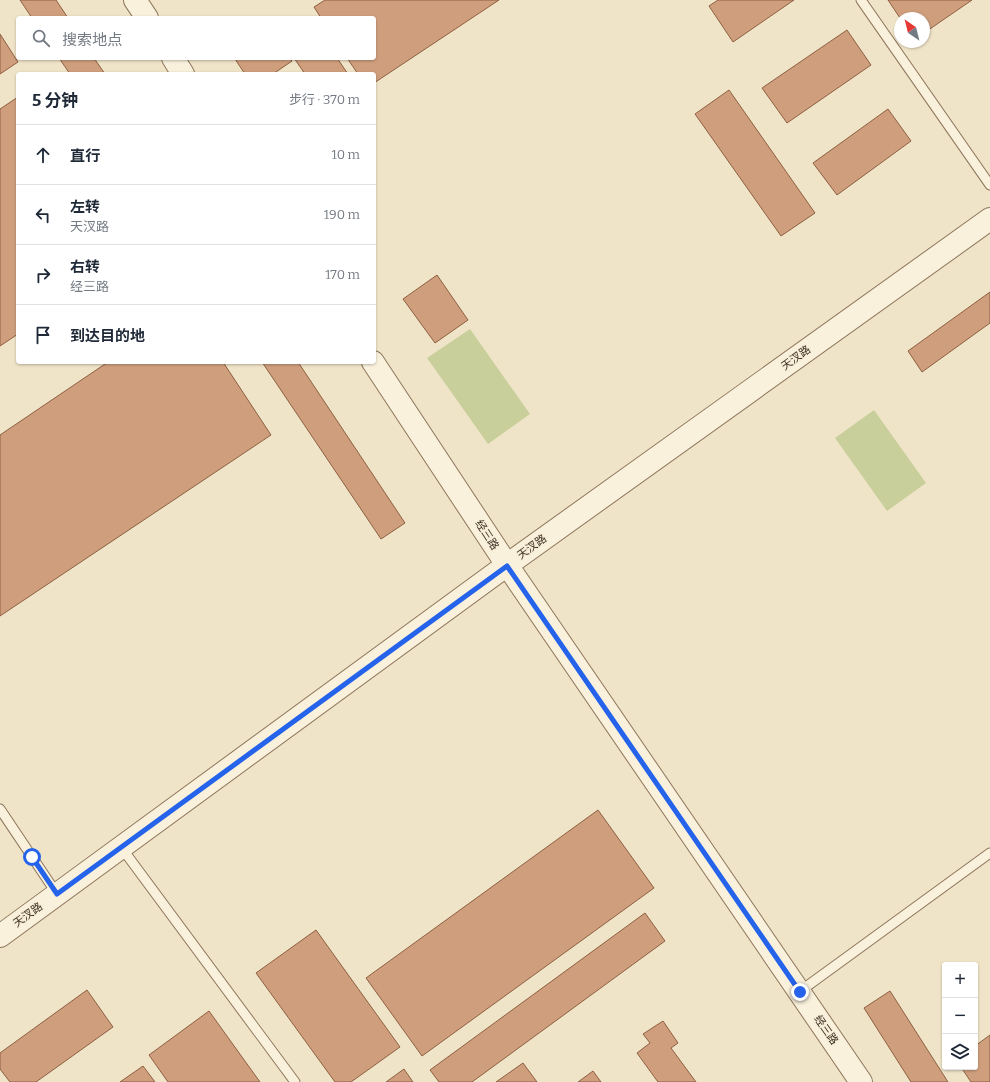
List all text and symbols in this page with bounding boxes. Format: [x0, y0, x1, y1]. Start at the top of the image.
north arrow [894, 12, 930, 48]
search box [16, 16, 376, 60]
icon: search [30, 27, 52, 49]
text: 搜索地点 [62, 31, 122, 49]
text: 5 分钟 [32, 90, 78, 111]
text: 步行 · 370 m [289, 92, 360, 107]
icon: ahead [32, 144, 54, 166]
text: 直行 [70, 147, 100, 165]
text: 10 m [331, 147, 360, 162]
text: 左转 [70, 198, 100, 216]
icon: left [32, 204, 54, 226]
text: 190 m [324, 207, 360, 222]
text: 天汊路 [70, 219, 109, 234]
text: 右转 [70, 258, 100, 276]
icon: right [32, 264, 54, 286]
text: 170 m [325, 267, 360, 282]
text: 经三路 [70, 279, 109, 294]
icon: arrive [32, 324, 54, 346]
text: 到达目的地 [70, 327, 145, 345]
street label: 天汊路 [779, 343, 813, 373]
street label: 经三路 [473, 518, 501, 552]
street label: 天汊路 [515, 532, 549, 562]
route start [23, 848, 41, 866]
street label: 天汊路 [11, 900, 45, 930]
map controls [942, 962, 978, 1070]
button: + [942, 962, 978, 998]
route end [791, 983, 809, 1001]
button: − [942, 998, 978, 1034]
street label: 经三路 [811, 1013, 841, 1047]
button: layers [942, 1034, 978, 1070]

